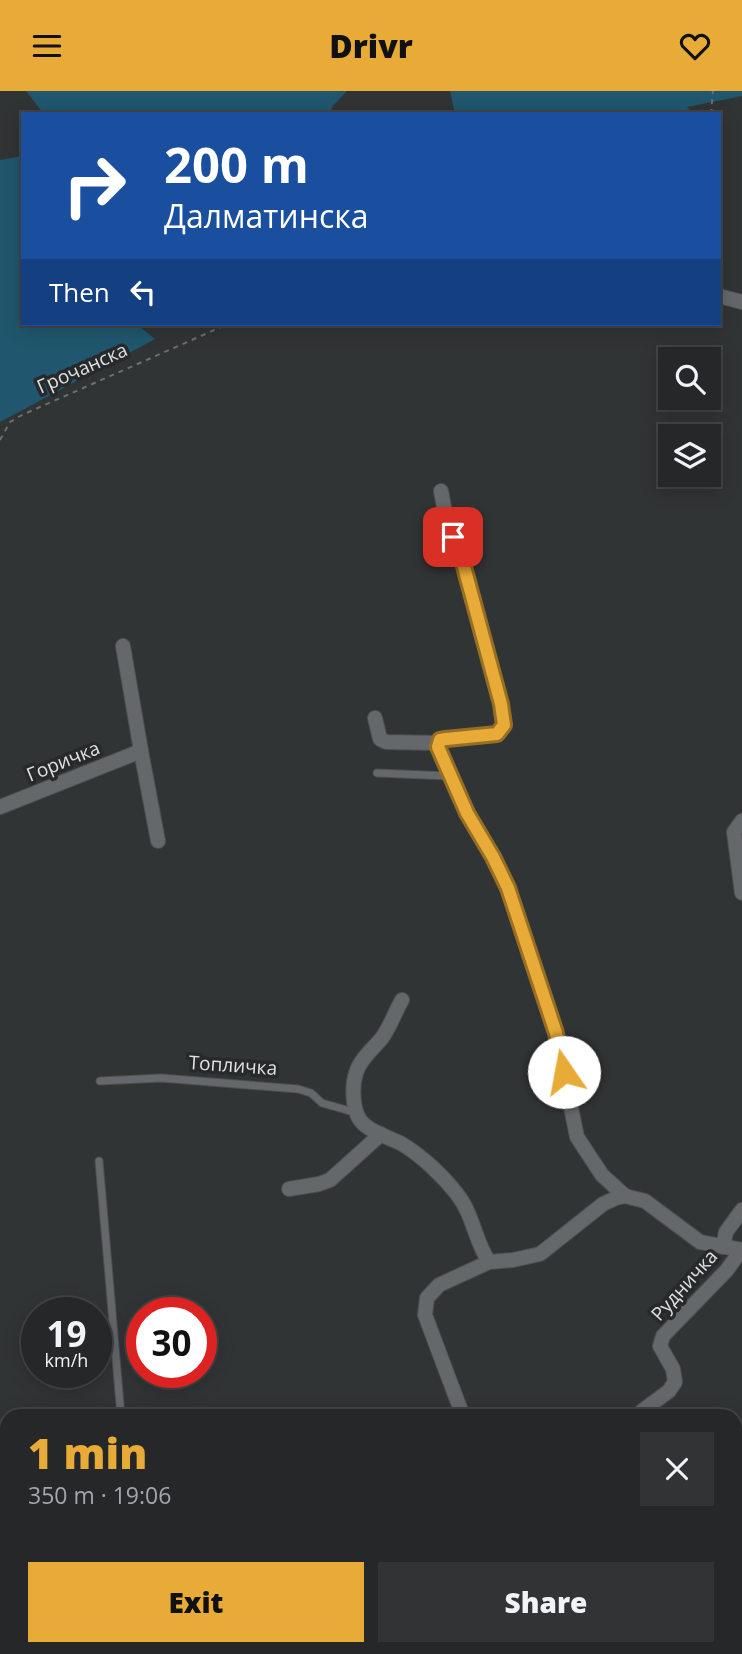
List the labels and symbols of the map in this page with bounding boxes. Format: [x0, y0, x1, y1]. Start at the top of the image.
street label: Грочанска [33, 336, 131, 400]
pin [423, 507, 483, 567]
street label: Горичка [22, 735, 104, 787]
position arrow [527, 1035, 601, 1109]
street label: Топличка [188, 1049, 278, 1081]
street label: Рудничка [645, 1244, 723, 1326]
speed limit sign: 30 [126, 1297, 217, 1388]

